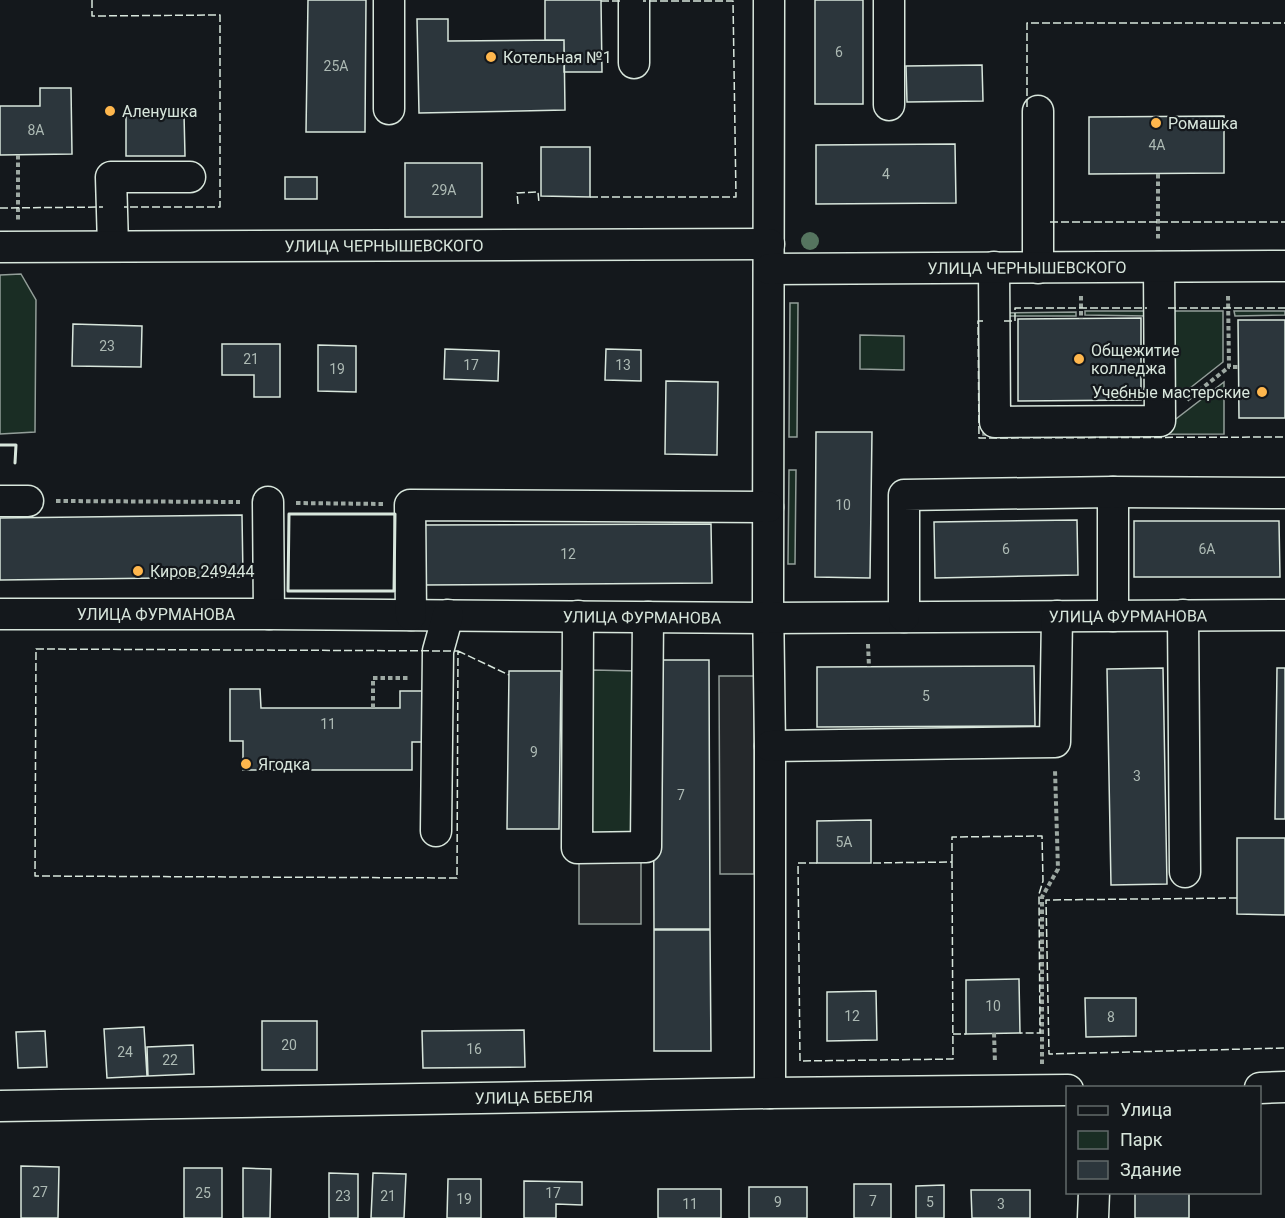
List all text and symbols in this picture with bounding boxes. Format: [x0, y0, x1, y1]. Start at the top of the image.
house number: 6 [835, 44, 843, 60]
place label: Котельная №1 [503, 48, 612, 67]
marker: Котельная №1 [484, 50, 498, 64]
house number: 25А [324, 58, 348, 74]
place label: Аленушка [122, 102, 197, 121]
marker: Аленушка [103, 104, 117, 118]
place label: Ромашка [1168, 114, 1238, 133]
marker: Ромашка [1149, 116, 1163, 130]
house number: 8А [27, 122, 45, 138]
house number: 4А [1148, 137, 1166, 153]
house number: 4 [882, 166, 890, 182]
house number: 29А [432, 182, 456, 198]
street label: УЛИЦА ЧЕРНЫШЕВСКОГО [284, 236, 484, 256]
street label: УЛИЦА ЧЕРНЫШЕВСКОГО [927, 258, 1127, 278]
house number: 23 [99, 338, 115, 354]
place label: Общежитие колледжа [1091, 341, 1179, 378]
house number: 21 [243, 351, 259, 367]
marker: Общежитие колледжа [1072, 352, 1086, 366]
house number: 17 [463, 357, 479, 373]
house number: 13 [615, 357, 631, 373]
house number: 19 [329, 361, 345, 377]
place label: Учебные мастерские [1092, 383, 1250, 402]
marker: Учебные мастерские [1255, 385, 1269, 399]
house number: 10 [835, 497, 851, 513]
house number: 6 [1002, 541, 1010, 557]
house number: 6А [1198, 541, 1216, 557]
house number: 12 [560, 546, 576, 562]
place label: Киров 249444 [150, 562, 255, 581]
marker: Киров 249444 [131, 564, 145, 578]
street label: УЛИЦА ФУРМАНОВА [77, 605, 236, 624]
street label: УЛИЦА ФУРМАНОВА [1049, 606, 1208, 626]
street label: УЛИЦА ФУРМАНОВА [563, 607, 722, 628]
house number: 5 [922, 688, 930, 704]
house number: 11 [320, 716, 336, 732]
house number: 9 [530, 744, 538, 760]
place label: Ягодка [258, 755, 310, 774]
marker: Ягодка [239, 757, 253, 771]
house number: 3 [1133, 768, 1141, 784]
house number: 7 [677, 787, 685, 803]
house number: 5А [835, 834, 853, 850]
house number: 10 [985, 998, 1001, 1014]
house number: 12 [844, 1008, 860, 1024]
house number: 8 [1107, 1009, 1115, 1025]
house number: 20 [281, 1037, 297, 1053]
house number: 16 [466, 1041, 482, 1057]
house number: 24 [117, 1044, 133, 1060]
house number: 22 [162, 1052, 178, 1068]
legend [1066, 1086, 1261, 1194]
street label: УЛИЦА БЕБЕЛЯ [475, 1087, 593, 1108]
text: Улица [1120, 1099, 1172, 1120]
text: Парк [1120, 1129, 1163, 1150]
text: Здание [1120, 1159, 1182, 1180]
house number: 27 [32, 1184, 48, 1200]
house number: 25 [195, 1185, 211, 1201]
house number: 17 [545, 1185, 561, 1201]
house number: 23 [335, 1188, 351, 1204]
house number: 21 [380, 1188, 396, 1204]
house number: 19 [456, 1191, 472, 1207]
house number: 7 [869, 1193, 877, 1209]
house number: 9 [774, 1194, 782, 1210]
house number: 5 [926, 1194, 934, 1210]
house number: 11 [682, 1196, 698, 1212]
house number: 3 [997, 1196, 1005, 1212]

